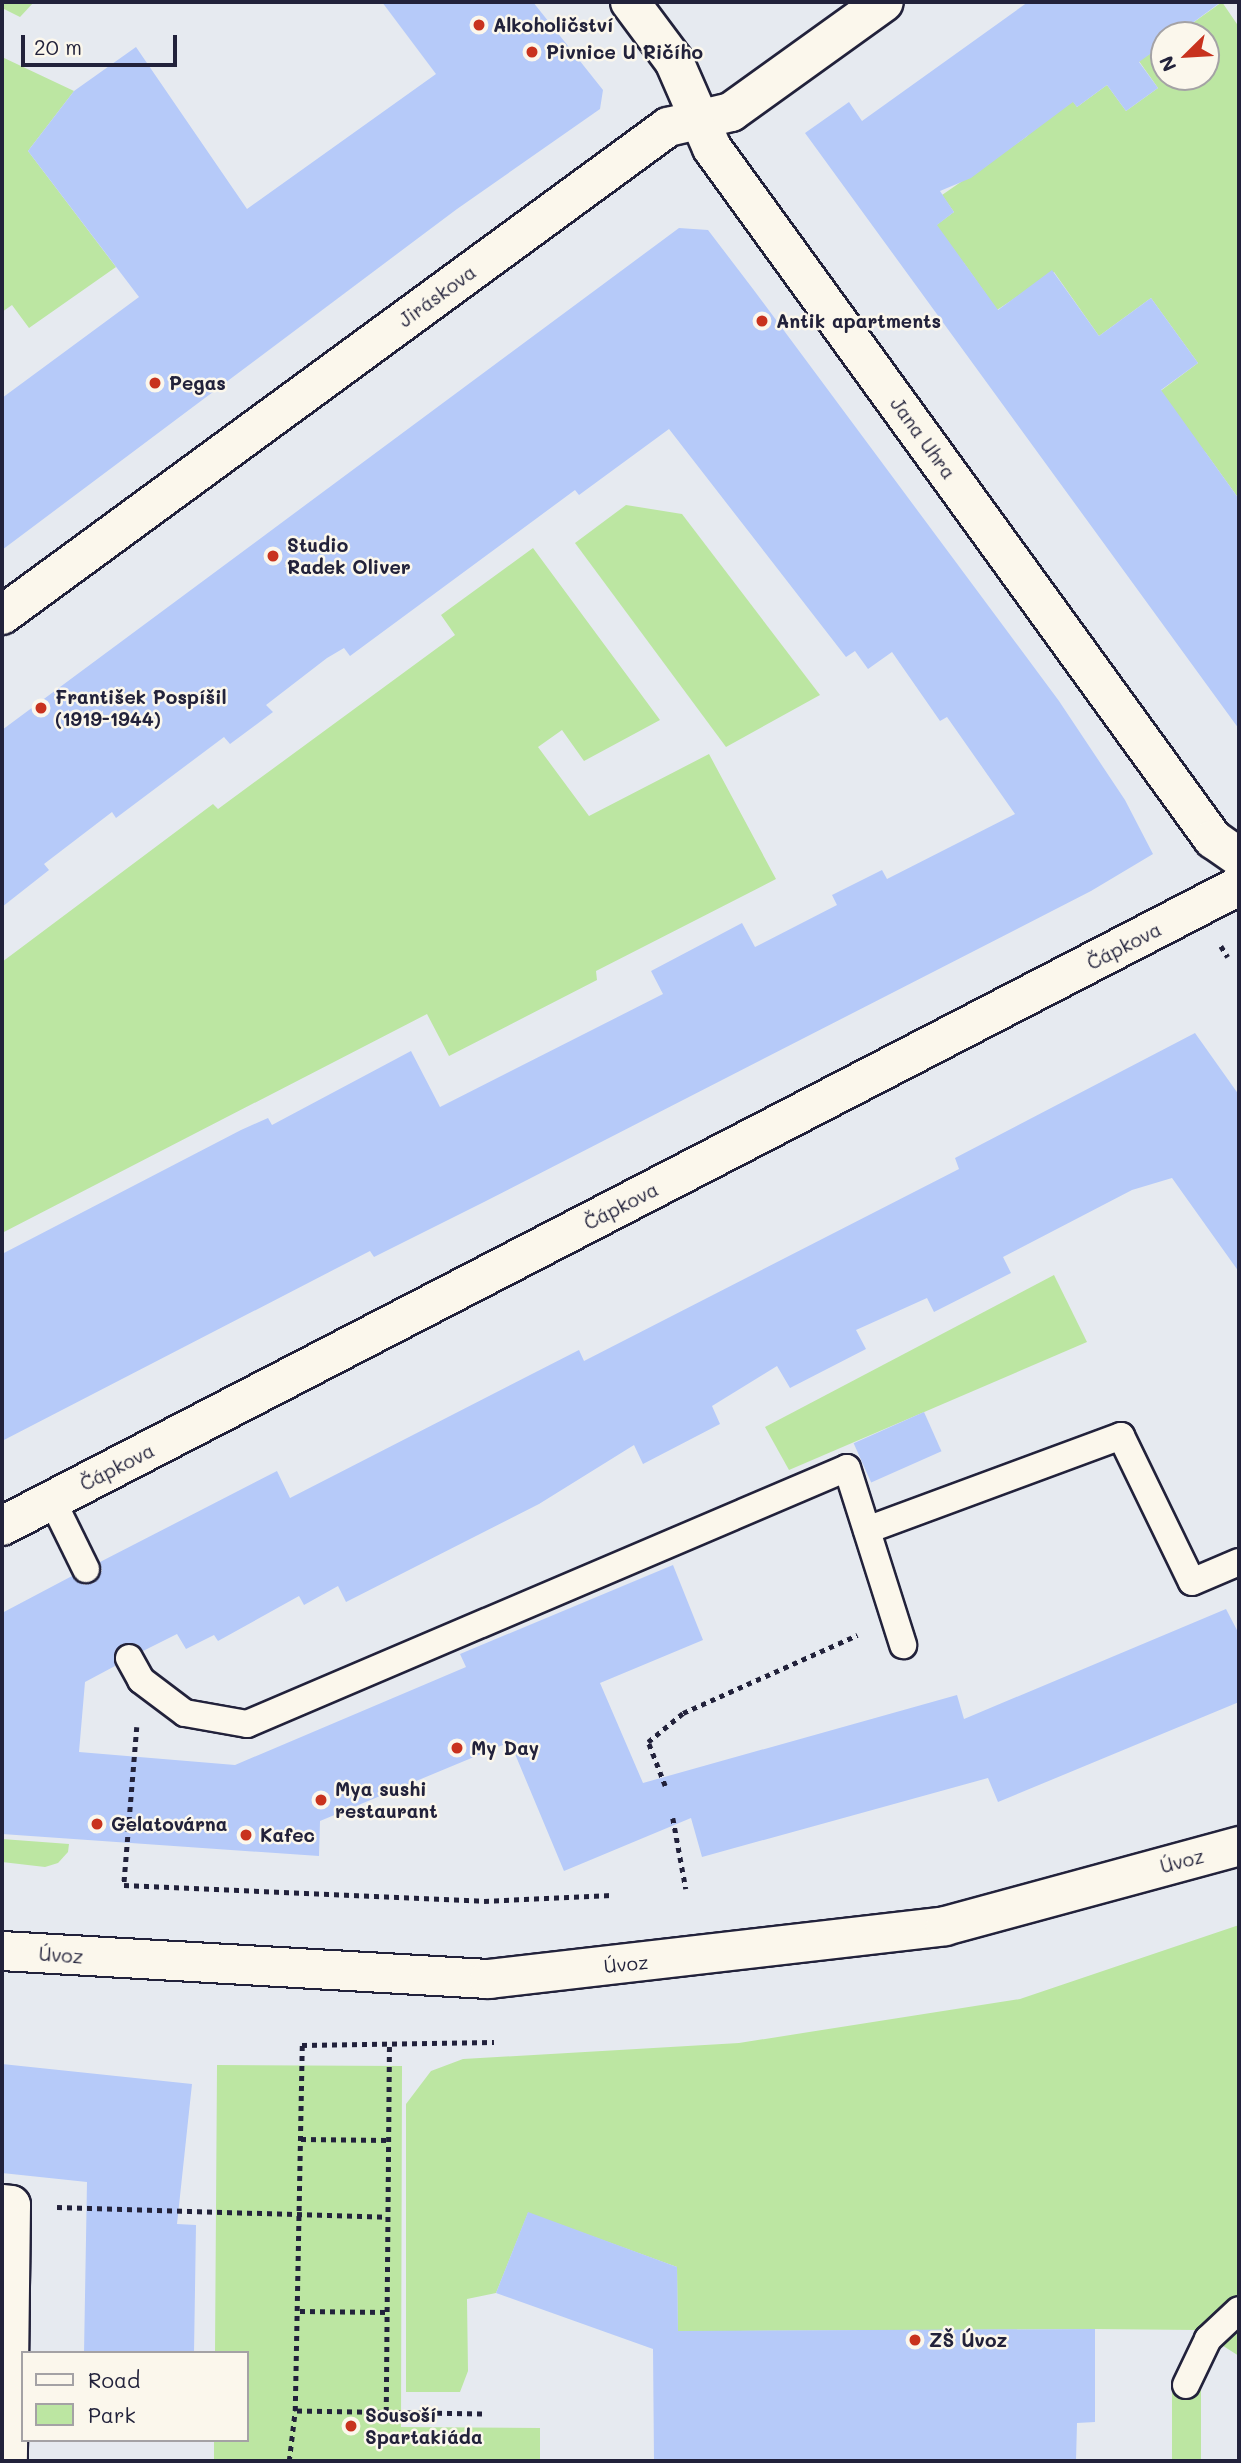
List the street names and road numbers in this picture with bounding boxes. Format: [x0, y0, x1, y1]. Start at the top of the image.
street label: Jiráskova [394, 260, 480, 332]
street label: Jana Uhra [886, 393, 960, 483]
street label: Čápkova [1083, 918, 1165, 974]
street label: Čápkova [580, 1178, 662, 1234]
street label: Čápkova [76, 1439, 158, 1495]
street label: Úvoz [1158, 1844, 1206, 1878]
street label: Úvoz [38, 1942, 84, 1968]
street label: Úvoz [603, 1950, 649, 1978]

